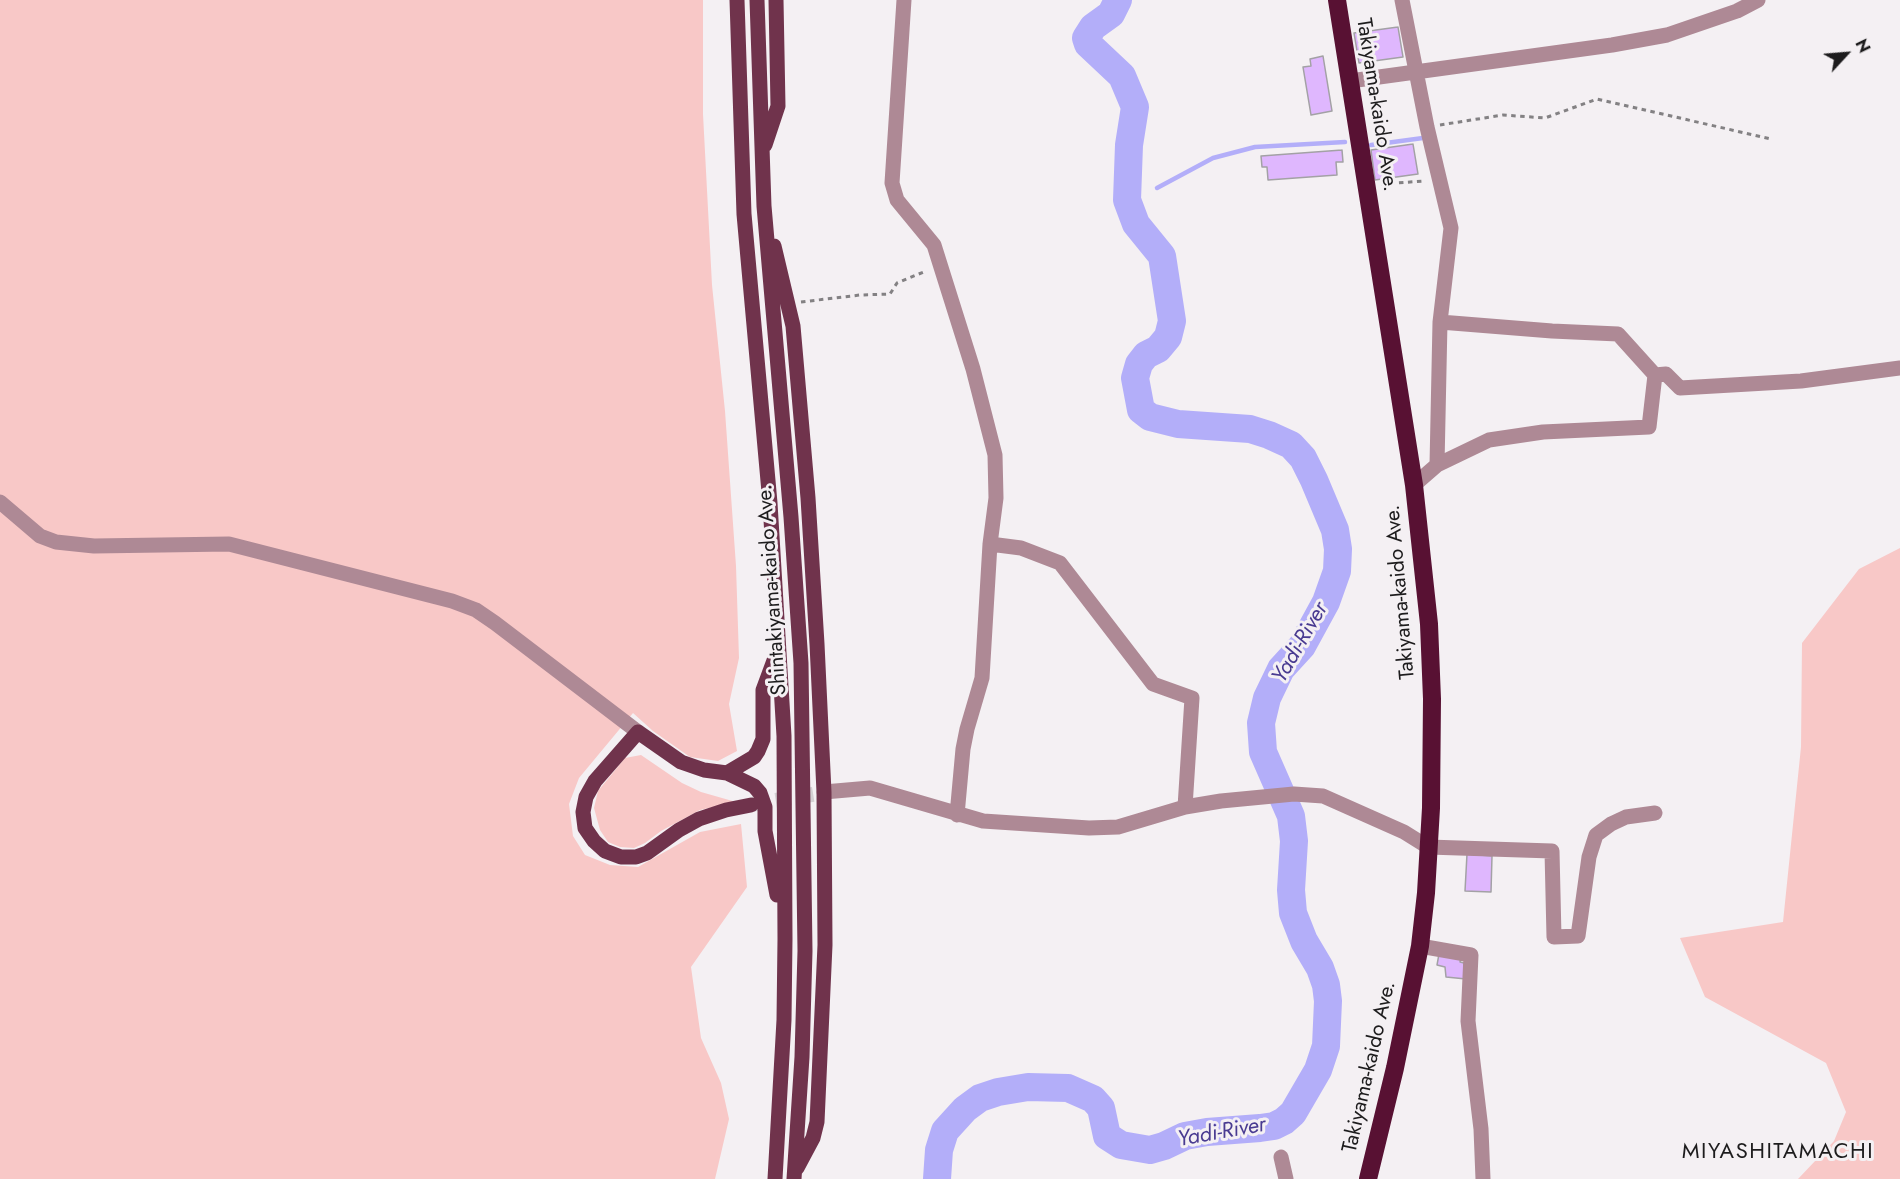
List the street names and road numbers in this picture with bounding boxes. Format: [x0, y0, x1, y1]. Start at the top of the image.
street label: Takiyama-kaido Ave. [1350, 17, 1402, 193]
street label: Shintakiyama-kaido Ave. [753, 484, 793, 696]
street label: Takiyama-kaido Ave. [1381, 504, 1421, 680]
street label: Takiyama-kaido Ave. [1338, 979, 1402, 1155]

